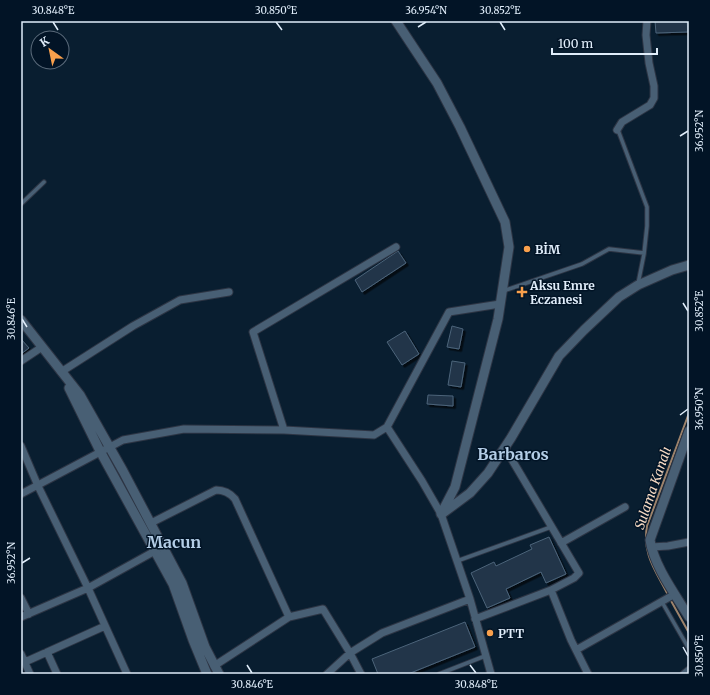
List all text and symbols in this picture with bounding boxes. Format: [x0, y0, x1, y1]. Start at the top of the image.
text: 30.848°E [32, 4, 75, 17]
text: 30.850°E [255, 4, 298, 17]
text: 36.954°N [405, 4, 447, 17]
text: 30.852°E [479, 4, 521, 17]
north arrow [30, 30, 70, 70]
scale bar [552, 30, 657, 56]
text: K [37, 33, 52, 50]
text: 100 m [558, 36, 593, 51]
text: 36.952°N [693, 110, 706, 152]
place label: BİM [535, 242, 561, 257]
marker: BİM [522, 244, 532, 254]
place label: Aksu Emre Eczanesi [529, 278, 595, 307]
marker: Aksu Emre Eczanesi [517, 287, 527, 297]
text: 30.852°E [693, 290, 706, 332]
text: 30.846°E [5, 297, 18, 340]
text: 36.950°N [693, 387, 706, 431]
district label: Barbaros [477, 444, 549, 464]
water label: Sulama Kanalı [631, 444, 675, 532]
district label: Macun [147, 532, 201, 552]
text: 36.952°N [5, 542, 18, 584]
place label: PTT [498, 626, 524, 641]
marker: PTT [485, 628, 495, 638]
text: 30.850°E [693, 634, 706, 677]
text: 30.846°E [231, 678, 274, 691]
text: 30.848°E [455, 678, 498, 691]

